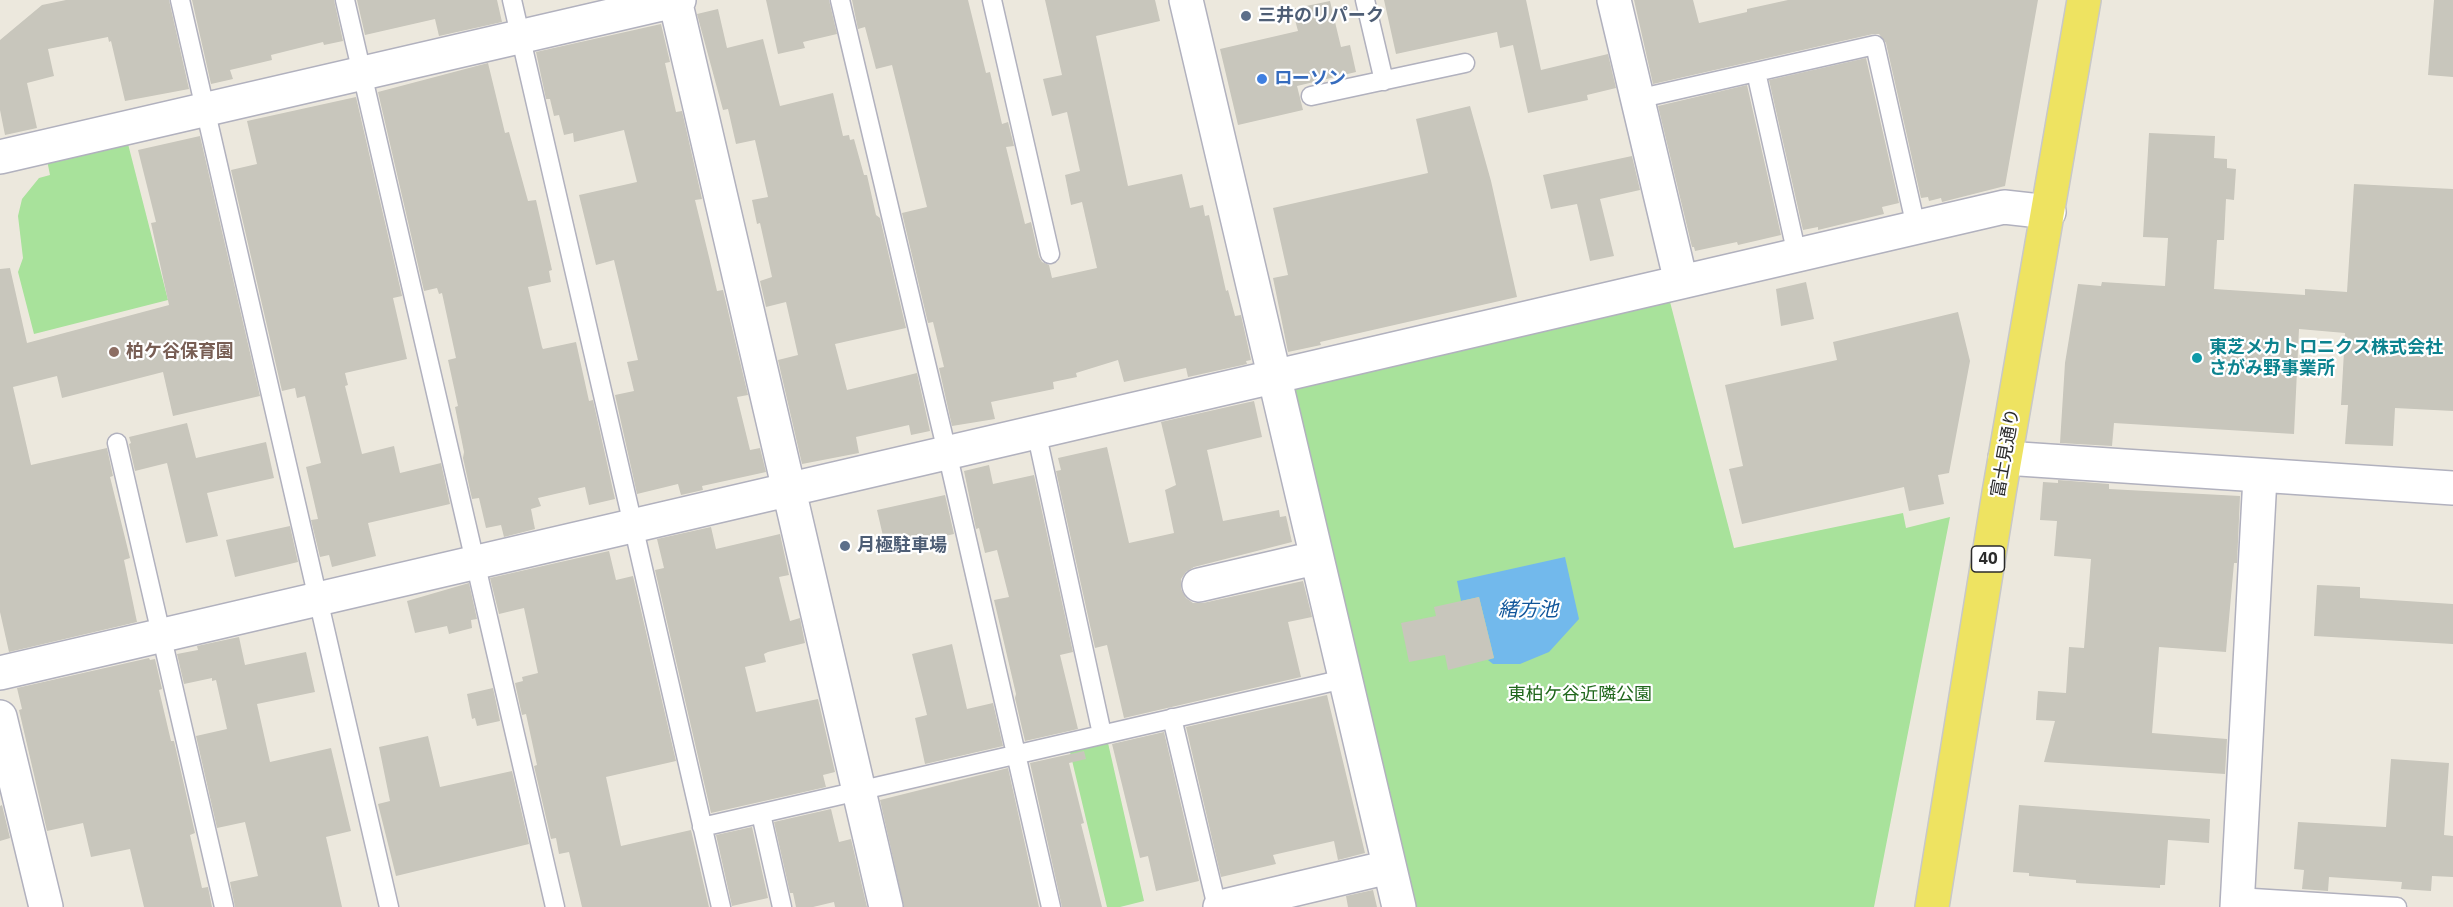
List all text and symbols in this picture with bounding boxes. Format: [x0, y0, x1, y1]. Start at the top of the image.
place label: 三井のリパーク [1258, 5, 1384, 27]
marker: 三井のリパーク [1239, 9, 1253, 23]
place label: ローソン [1274, 68, 1346, 90]
marker: ローソン [1255, 72, 1269, 86]
place label: 東芝メカトロニクス株式会社 さがみ野事業所 [2209, 337, 2443, 380]
place label: 柏ケ谷保育園 [126, 341, 234, 363]
marker: 柏ケ谷保育園 [107, 345, 121, 359]
marker: 東芝メカトロニクス株式会社 さがみ野事業所 [2190, 351, 2204, 365]
street label: 富士見通り [1988, 407, 2024, 499]
place label: 月極駐車場 [857, 535, 947, 557]
marker: 月極駐車場 [838, 539, 852, 553]
road number: 40 [1972, 546, 2004, 572]
water label: 緒方池 [1498, 598, 1558, 622]
park label: 東柏ケ谷近隣公園 [1508, 684, 1652, 706]

